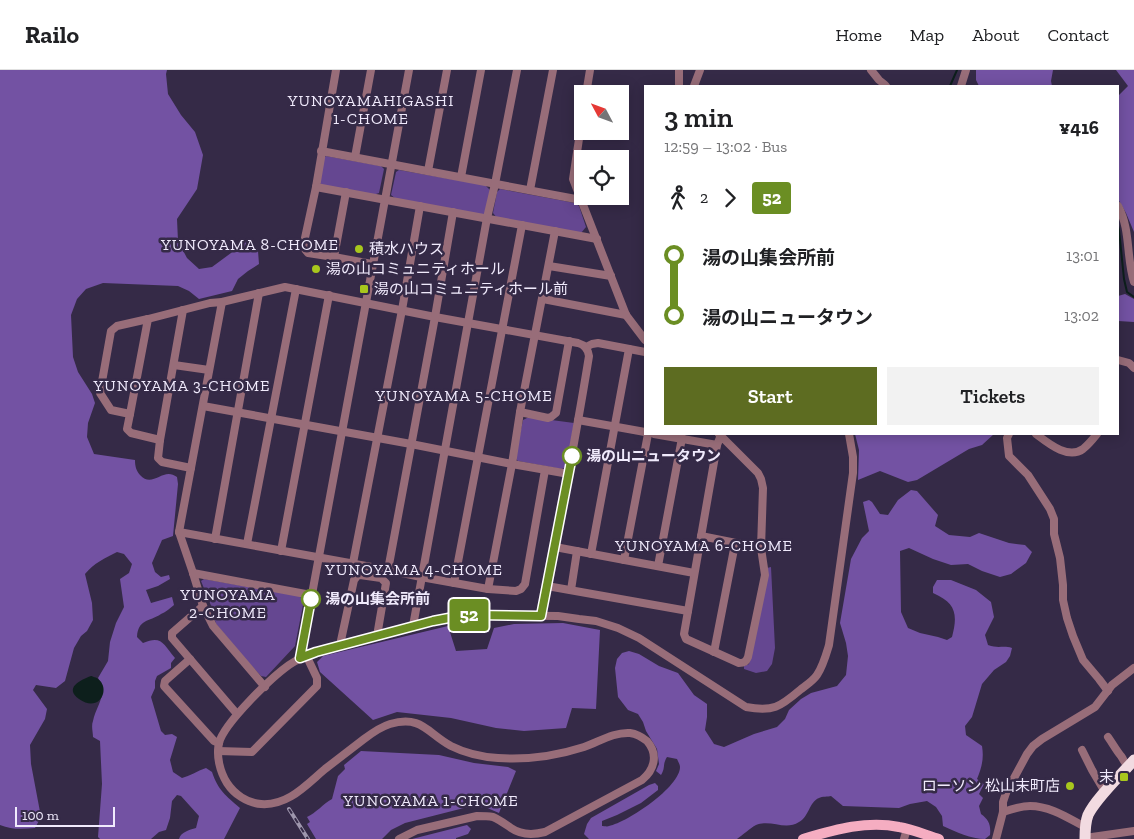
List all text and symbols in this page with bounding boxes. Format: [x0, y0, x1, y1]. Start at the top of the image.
text: Railo [25, 20, 79, 49]
text: Home [835, 24, 882, 46]
text: Map [910, 24, 944, 46]
text: About [972, 24, 1019, 46]
text: Contact [1047, 24, 1109, 46]
north arrow [574, 85, 629, 140]
map controls [574, 85, 629, 205]
district label: YUNOYAMAHIGASHI 1-CHOME [287, 91, 454, 128]
text: 3 min [664, 101, 733, 134]
text: ¥416 [1059, 116, 1099, 139]
text: 12:59 – 13:02 · Bus [664, 137, 787, 156]
button: locate [574, 150, 629, 205]
icon: walk [664, 184, 692, 212]
icon: forward [716, 184, 744, 212]
text: 52 [762, 187, 781, 209]
text: 2 [700, 188, 708, 207]
district label: YUNOYAMA 8-CHOME [160, 235, 339, 254]
place label: 積水ハウス [369, 240, 444, 258]
marker: 積水ハウス [353, 243, 365, 255]
text: 湯の山集会所前 [702, 246, 835, 269]
text: 13:01 [1066, 246, 1099, 265]
place label: 湯の山コミュニティホール [326, 260, 505, 278]
marker: 湯の山コミュニティホール [310, 263, 322, 275]
place label: 湯の山コミュニティホール前 [374, 280, 568, 298]
marker: 湯の山コミュニティホール前 [358, 283, 370, 295]
text: 湯の山ニュータウン [702, 306, 873, 329]
text: 13:02 [1064, 306, 1099, 325]
button: Start [664, 367, 877, 425]
button: Tickets [887, 367, 1099, 425]
district label: YUNOYAMA 3-CHOME [93, 376, 270, 395]
district label: YUNOYAMA 5-CHOME [374, 386, 553, 405]
marker: 湯の山ニュータウン [562, 446, 582, 466]
place label: 湯の山ニュータウン [586, 447, 721, 465]
district label: YUNOYAMA 6-CHOME [614, 536, 793, 555]
district label: YUNOYAMA 4-CHOME [324, 560, 503, 579]
district label: YUNOYAMA 2-CHOME [179, 585, 276, 622]
marker: 湯の山集会所前 [301, 589, 321, 609]
place label: 湯の山集会所前 [325, 590, 430, 608]
line badge: 52 [446, 599, 492, 631]
text: 52 [459, 604, 479, 626]
place label: 末 [1099, 768, 1114, 786]
marker: 末 [1118, 771, 1130, 783]
place label: ローソン 松山末町店 [922, 777, 1060, 795]
marker: ローソン 松山末町店 [1064, 780, 1076, 792]
district label: YUNOYAMA 1-CHOME [342, 791, 519, 810]
scale bar [15, 804, 115, 827]
text: 100 m [22, 807, 59, 824]

